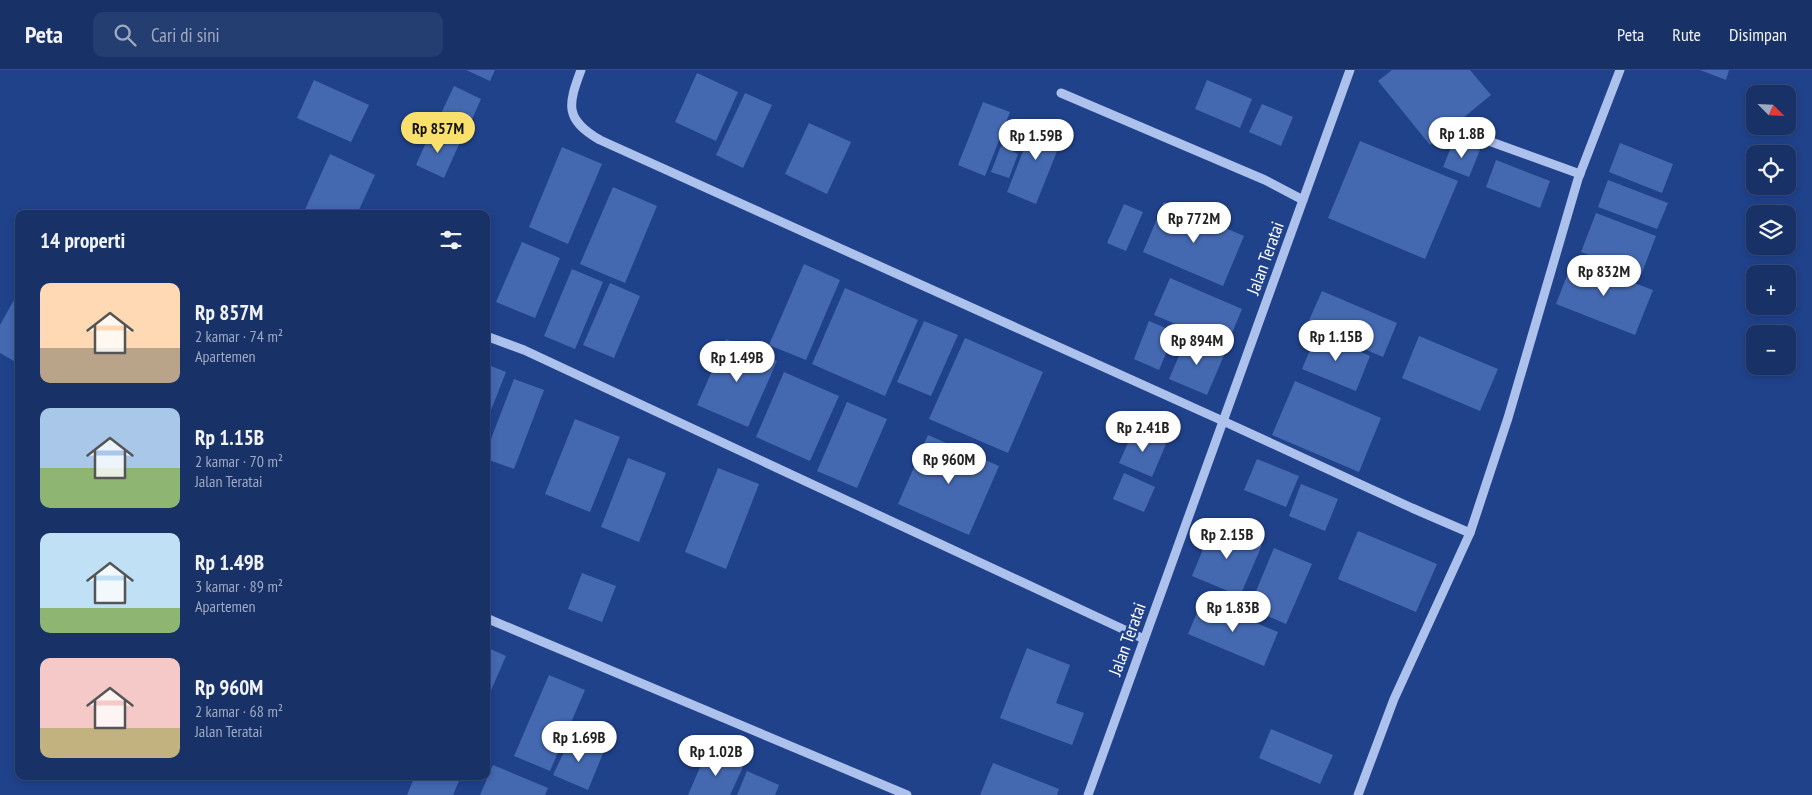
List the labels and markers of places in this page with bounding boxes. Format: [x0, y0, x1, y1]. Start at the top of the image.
pin: Rp 857M [392, 112, 484, 154]
pin: Rp 1.8B [1416, 116, 1508, 159]
pin: Rp 1.59B [984, 118, 1088, 161]
pin: Rp 772M [1148, 202, 1240, 244]
pin: Rp 832M [1558, 254, 1650, 297]
pin: Rp 1.15B [1284, 320, 1388, 362]
pin: Rp 894M [1151, 324, 1243, 366]
pin: Rp 1.49B [685, 340, 789, 383]
pin: Rp 2.41B [1091, 410, 1195, 453]
pin: Rp 960M [903, 442, 995, 485]
pin: Rp 2.15B [1175, 518, 1279, 560]
pin: Rp 1.83B [1181, 590, 1285, 633]
pin: Rp 1.69B [527, 720, 631, 763]
pin: Rp 1.02B [664, 734, 768, 777]

